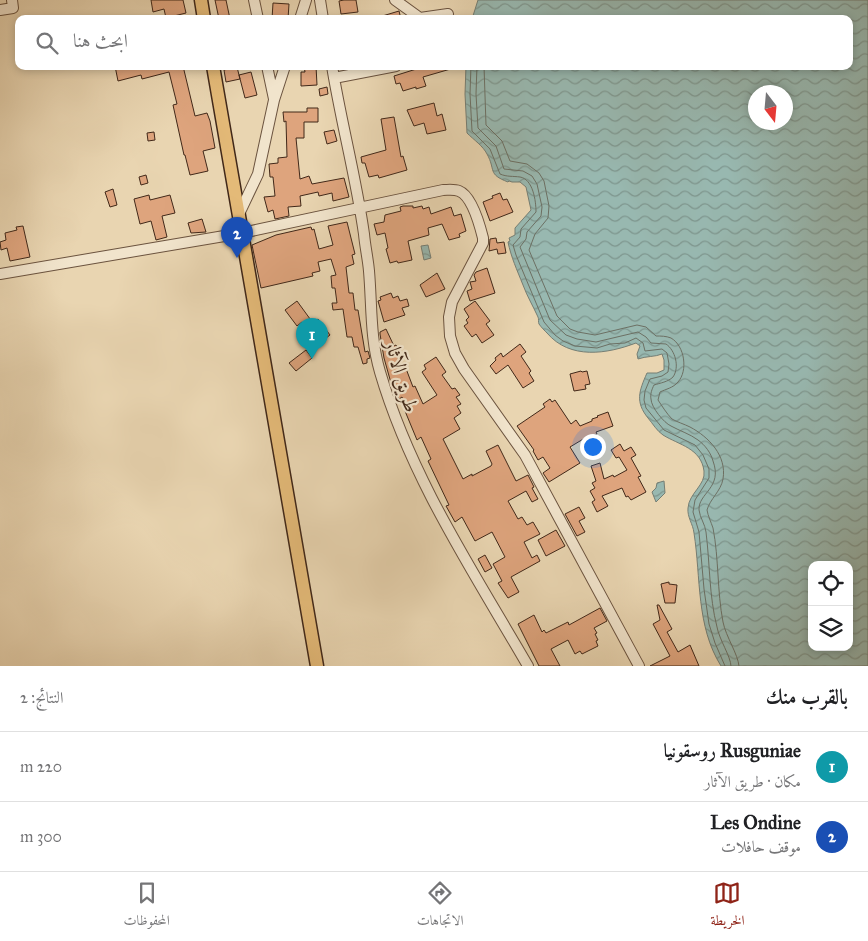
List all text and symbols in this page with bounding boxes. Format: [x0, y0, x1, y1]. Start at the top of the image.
search box [15, 15, 853, 70]
icon: search [33, 29, 61, 57]
text: ابحث هنا [73, 29, 128, 52]
north arrow [748, 85, 793, 130]
pin: 2 [221, 217, 253, 258]
pin: 1 [296, 318, 328, 359]
street label: طريق الآثار [379, 335, 424, 415]
your location [580, 434, 606, 460]
map controls [808, 561, 853, 651]
button: locate [808, 561, 853, 606]
button: layers [808, 606, 853, 651]
text: بالقرب منك [766, 684, 848, 710]
text: النتائج: 2 [20, 688, 63, 707]
text: Rusguniae روسقونيا [664, 739, 801, 762]
text: 220 m [20, 757, 62, 776]
text: 1 [829, 757, 835, 776]
text: مكان · طريق الآثار [704, 772, 801, 791]
text: Les Ondine [710, 811, 801, 834]
text: 300 m [20, 827, 62, 846]
text: 2 [828, 827, 836, 846]
text: موقف حافلات [721, 837, 801, 856]
tab: المحفوظات [124, 879, 170, 934]
tab: الاتجاهات [417, 879, 463, 934]
tab: الخريطة [710, 879, 745, 934]

